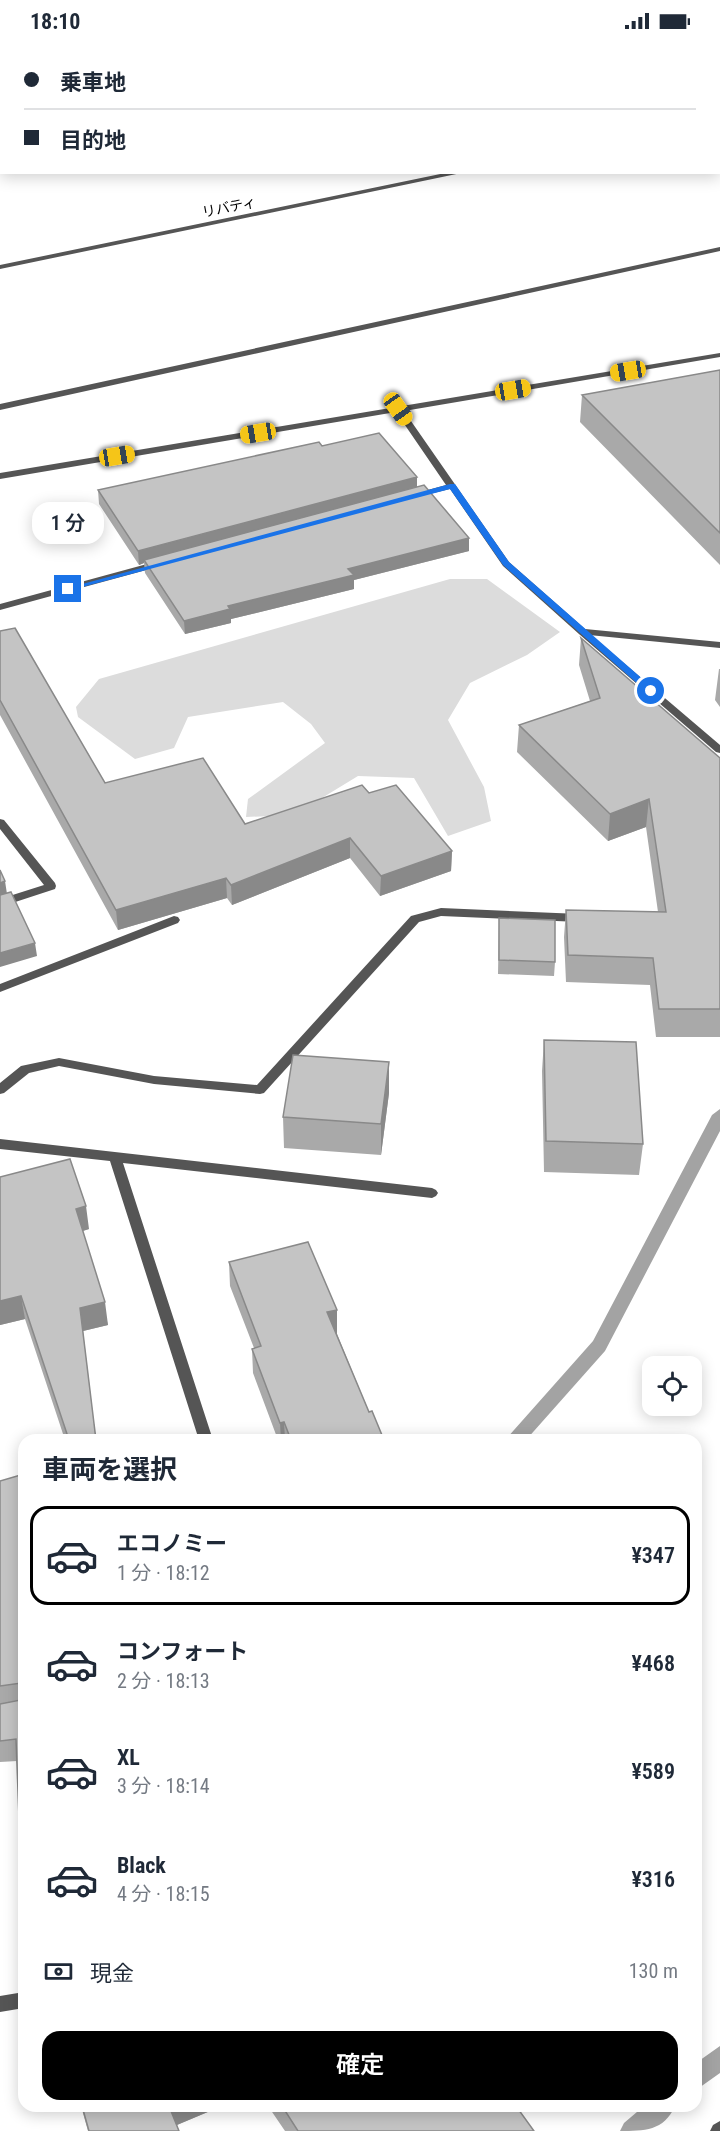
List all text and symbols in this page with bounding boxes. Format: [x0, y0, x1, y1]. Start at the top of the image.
text: 18:10 [30, 9, 81, 34]
text: 乗車地 [60, 70, 126, 95]
text: 目的地 [60, 128, 126, 153]
street label: リバティ [200, 194, 258, 220]
car [609, 359, 647, 383]
car [494, 378, 532, 402]
car [380, 389, 416, 429]
car [239, 421, 277, 445]
car [98, 444, 136, 468]
callout: 1 分 [32, 502, 104, 544]
text: 1 分 [51, 511, 85, 535]
route end [54, 575, 81, 602]
route start [637, 677, 664, 704]
map controls [642, 1356, 702, 1416]
button: locate [642, 1356, 702, 1416]
text: 車両を選択 [42, 1454, 177, 1486]
icon: car [45, 1529, 99, 1583]
text: エコノミー [117, 1531, 227, 1556]
text: ¥347 [631, 1543, 675, 1568]
text: 1 分 · 18:12 [117, 1561, 210, 1585]
icon: car [45, 1637, 99, 1691]
text: コンフォート [117, 1639, 248, 1664]
text: ¥468 [631, 1651, 675, 1676]
text: 2 分 · 18:13 [117, 1669, 210, 1693]
icon: car [45, 1745, 99, 1799]
text: XL [117, 1745, 140, 1770]
text: ¥589 [631, 1759, 675, 1784]
text: 3 分 · 18:14 [117, 1774, 210, 1798]
icon: car [45, 1853, 99, 1907]
text: Black [117, 1853, 166, 1878]
text: ¥316 [631, 1867, 675, 1892]
text: 4 分 · 18:15 [117, 1882, 210, 1906]
icon: cash [42, 1955, 75, 1988]
text: 130 m [629, 1959, 678, 1983]
text: 現金 [90, 1961, 134, 1986]
button: 確定 [42, 2031, 678, 2100]

